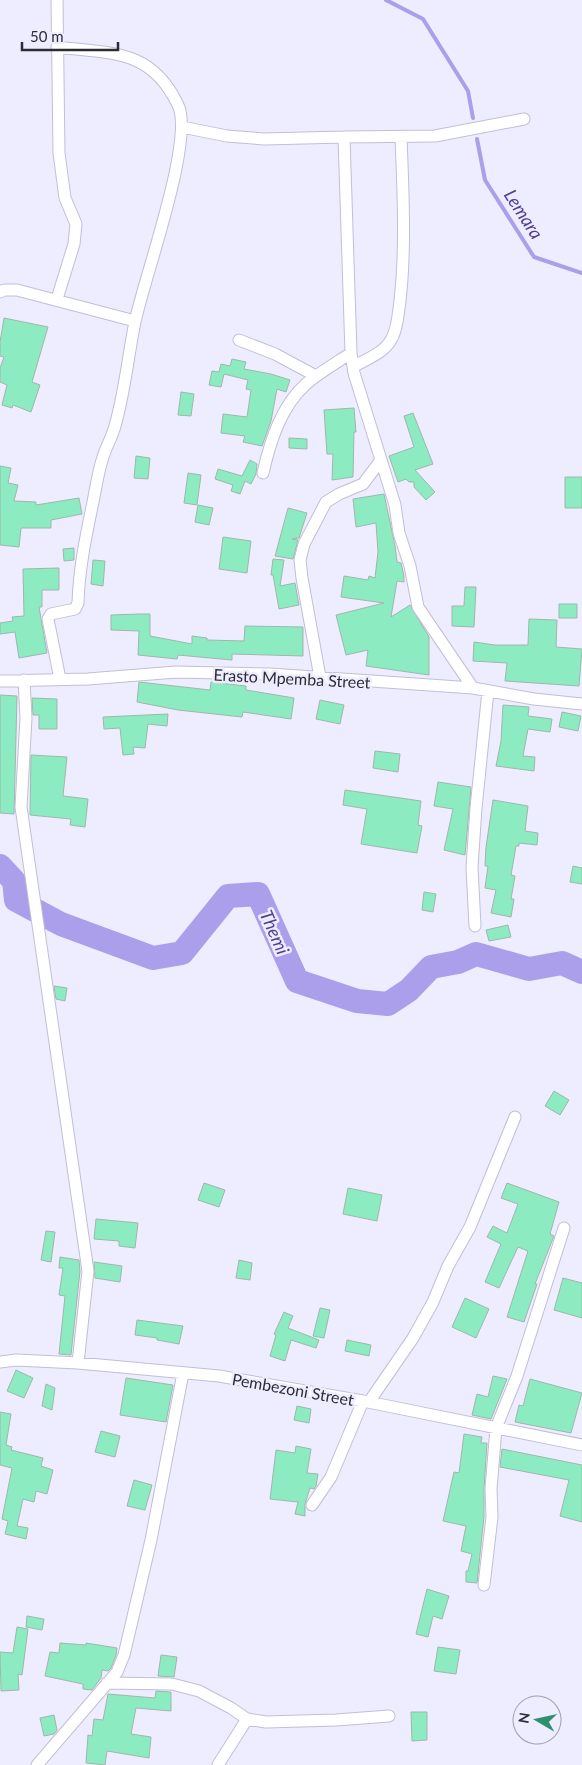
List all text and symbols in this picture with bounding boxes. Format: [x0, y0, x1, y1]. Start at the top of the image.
scale bar [22, 20, 119, 52]
text: 50 m [30, 27, 64, 45]
water label: Lemara [500, 185, 548, 243]
street label: Erasto Mpemba Street [213, 664, 371, 692]
water label: Themi [256, 906, 294, 958]
street label: Pembezoni Street [231, 1369, 356, 1409]
north arrow [512, 1695, 562, 1745]
text: N [514, 1711, 533, 1725]

